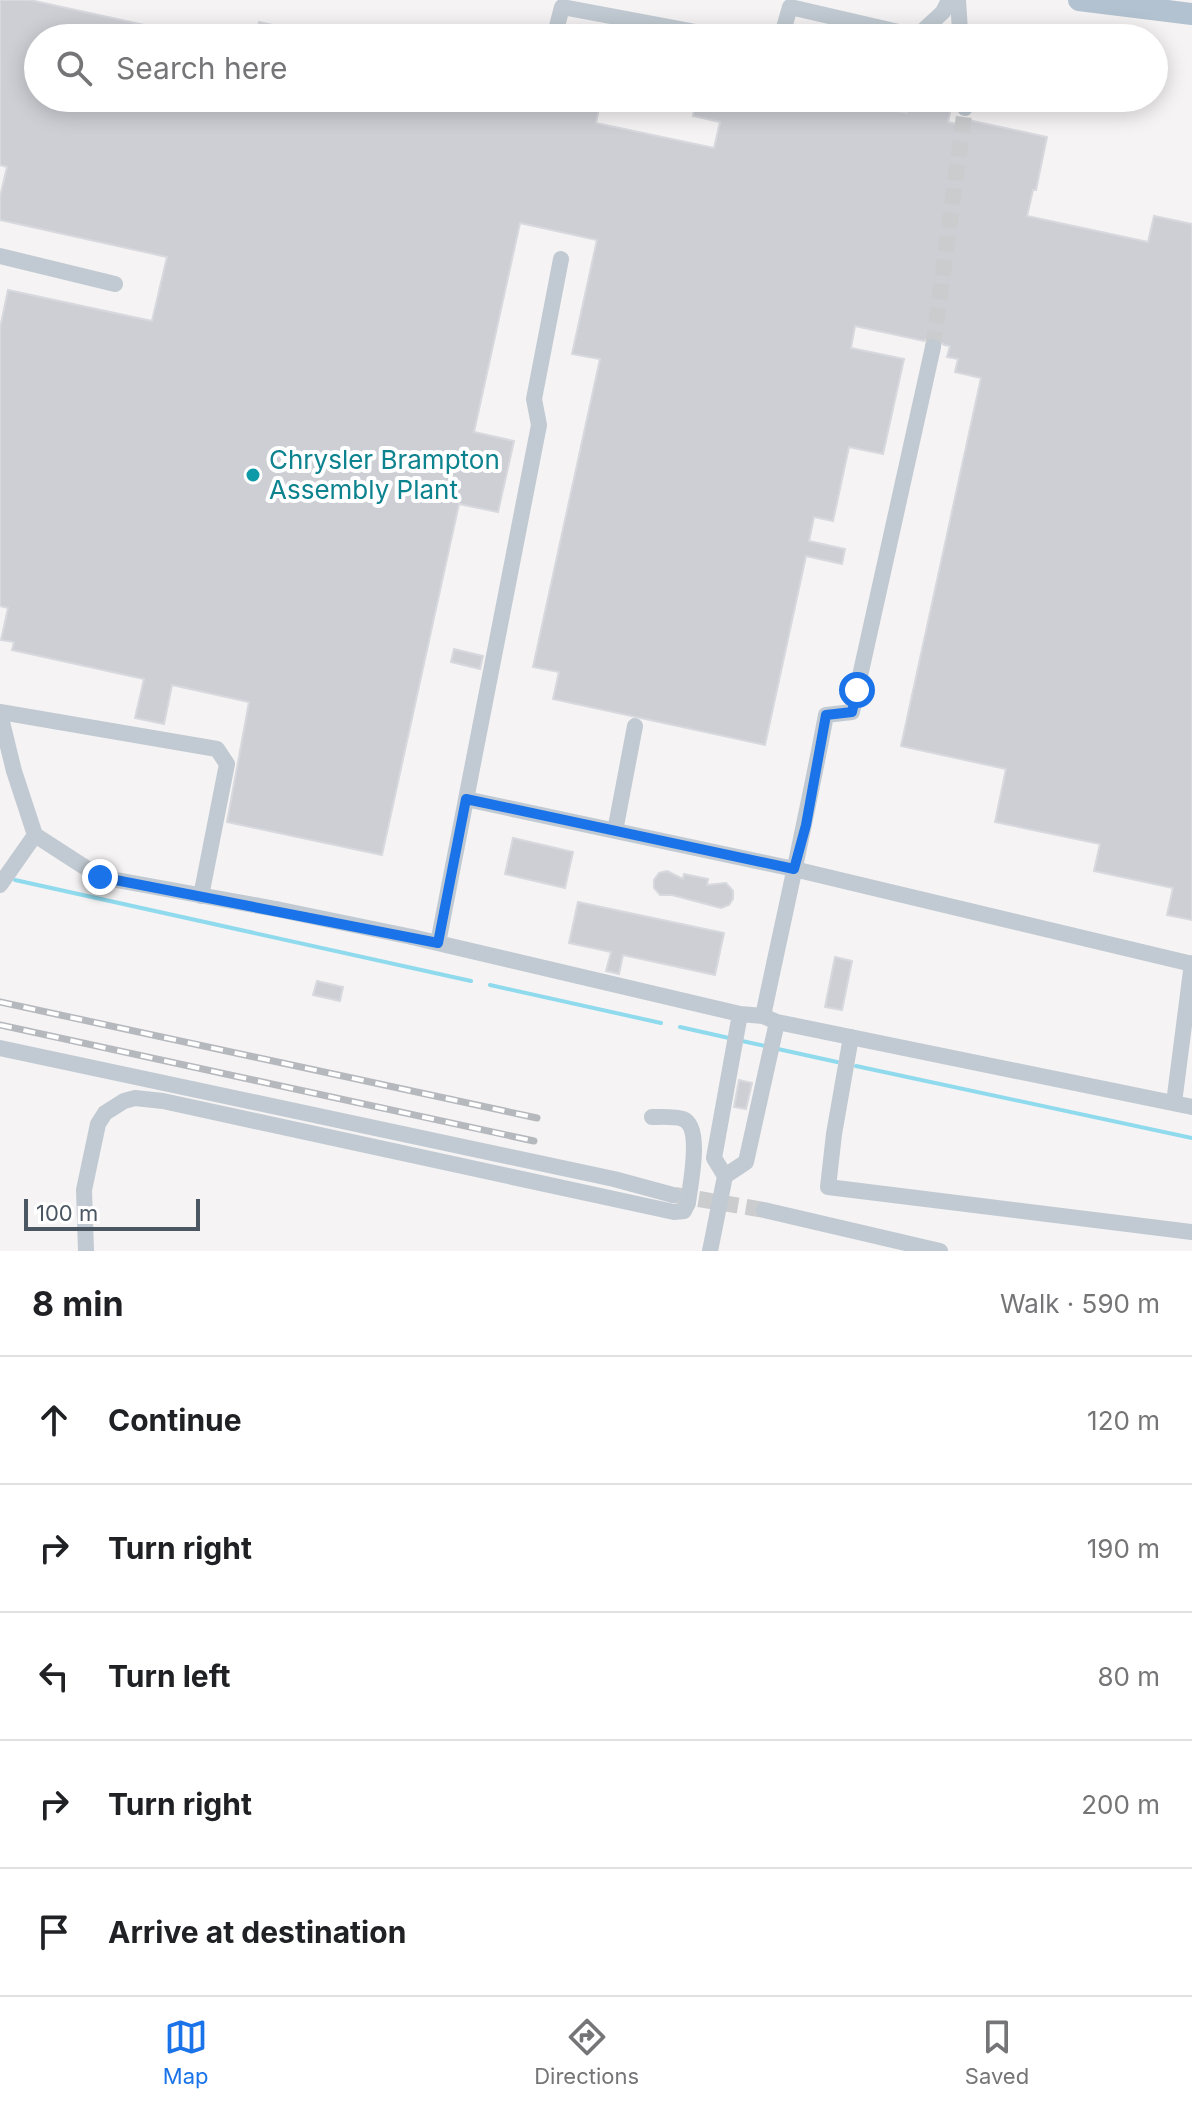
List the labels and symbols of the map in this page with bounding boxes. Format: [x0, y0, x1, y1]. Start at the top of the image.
place label: Chrysler Brampton Assembly Plant [269, 444, 500, 505]
marker: Chrysler Brampton Assembly Plant [244, 466, 262, 484]
route start [839, 672, 875, 708]
route end [82, 859, 118, 895]
scale bar [24, 1195, 200, 1231]

